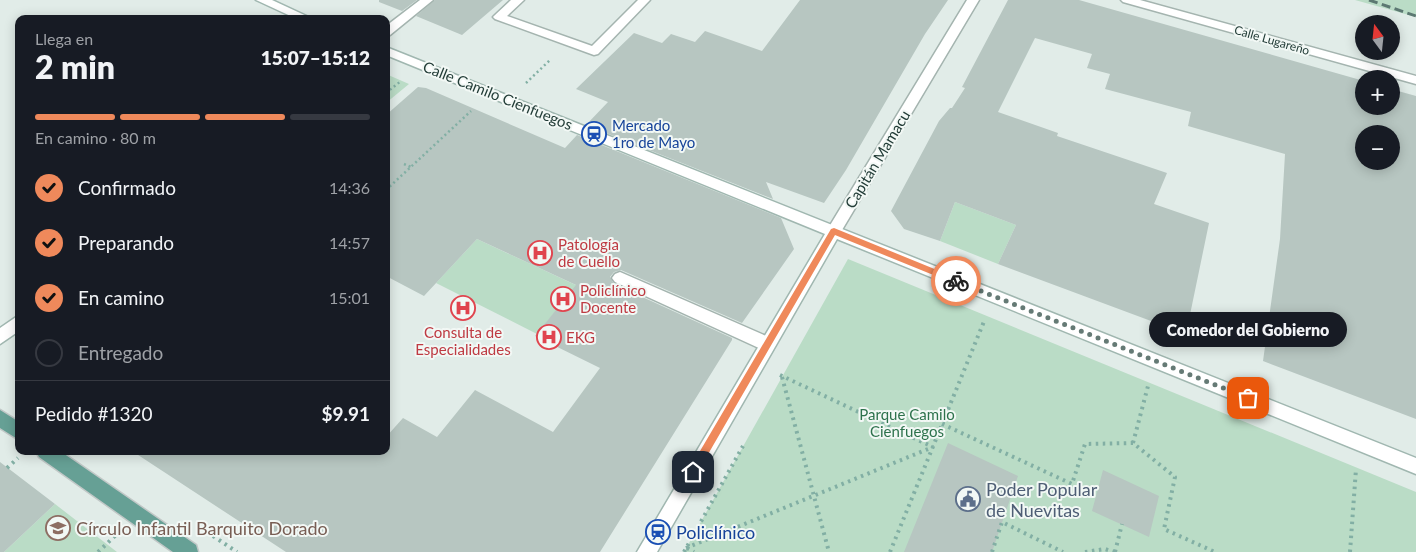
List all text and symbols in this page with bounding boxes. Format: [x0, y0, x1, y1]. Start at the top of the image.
north arrow [1355, 15, 1400, 60]
map controls [1355, 15, 1400, 170]
street label: Calle Lugareño [1233, 22, 1312, 58]
text: Llega en [35, 29, 93, 48]
text: 15:07–15:12 [261, 46, 370, 69]
text: 2 min [35, 47, 115, 86]
street label: Calle Camilo Cienfuegos [421, 57, 575, 133]
button: + [1355, 70, 1400, 115]
street label: Capitán Mamacu [841, 107, 913, 211]
place label: Mercado 1ro de Mayo [612, 116, 695, 151]
station icon: Mercado 1ro de Mayo [581, 121, 607, 147]
button: − [1355, 125, 1400, 170]
text: En camino · 80 m [35, 128, 156, 147]
icon: check [35, 174, 63, 202]
text: Confirmado [78, 176, 176, 199]
text: 14:36 [329, 178, 370, 197]
icon: check [35, 229, 63, 257]
text: Preparando [78, 231, 174, 254]
text: 14:57 [329, 233, 370, 252]
place label: Patología de Cuello [558, 235, 620, 270]
hospital icon: Patología de Cuello [527, 240, 553, 266]
courier [931, 256, 981, 306]
icon: bike [942, 267, 970, 295]
place label: Policlínico Docente [580, 281, 646, 316]
icon: check [35, 284, 63, 312]
text: En camino [78, 286, 164, 309]
hospital icon: Policlínico Docente [550, 286, 576, 312]
text: 15:01 [329, 288, 370, 307]
hospital icon: Consulta de Especialidades [450, 295, 476, 321]
callout: Comedor del Gobierno [1149, 313, 1347, 348]
text: Comedor del Gobierno [1167, 320, 1329, 339]
place label: Consulta de Especialidades [415, 323, 511, 358]
hospital icon: EKG [536, 324, 562, 350]
place label: EKG [566, 328, 595, 346]
text: Entregado [78, 341, 163, 364]
pin [1227, 377, 1269, 419]
icon: bag [1234, 384, 1262, 412]
text: Pedido #1320 [35, 402, 153, 425]
text: $9.91 [321, 402, 370, 425]
park label: Parque Camilo Cienfuegos [859, 405, 955, 440]
pin [672, 451, 714, 493]
icon: home [679, 458, 707, 486]
place label: Poder Popular de Nuevitas [986, 478, 1098, 521]
public building icon: Poder Popular de Nuevitas [955, 486, 981, 512]
school or university icon: Círculo Infantil Barquito Dorado [45, 515, 71, 541]
place label: Círculo Infantil Barquito Dorado [76, 517, 328, 539]
station icon: Policlínico [645, 519, 671, 545]
place label: Policlínico [676, 521, 755, 543]

